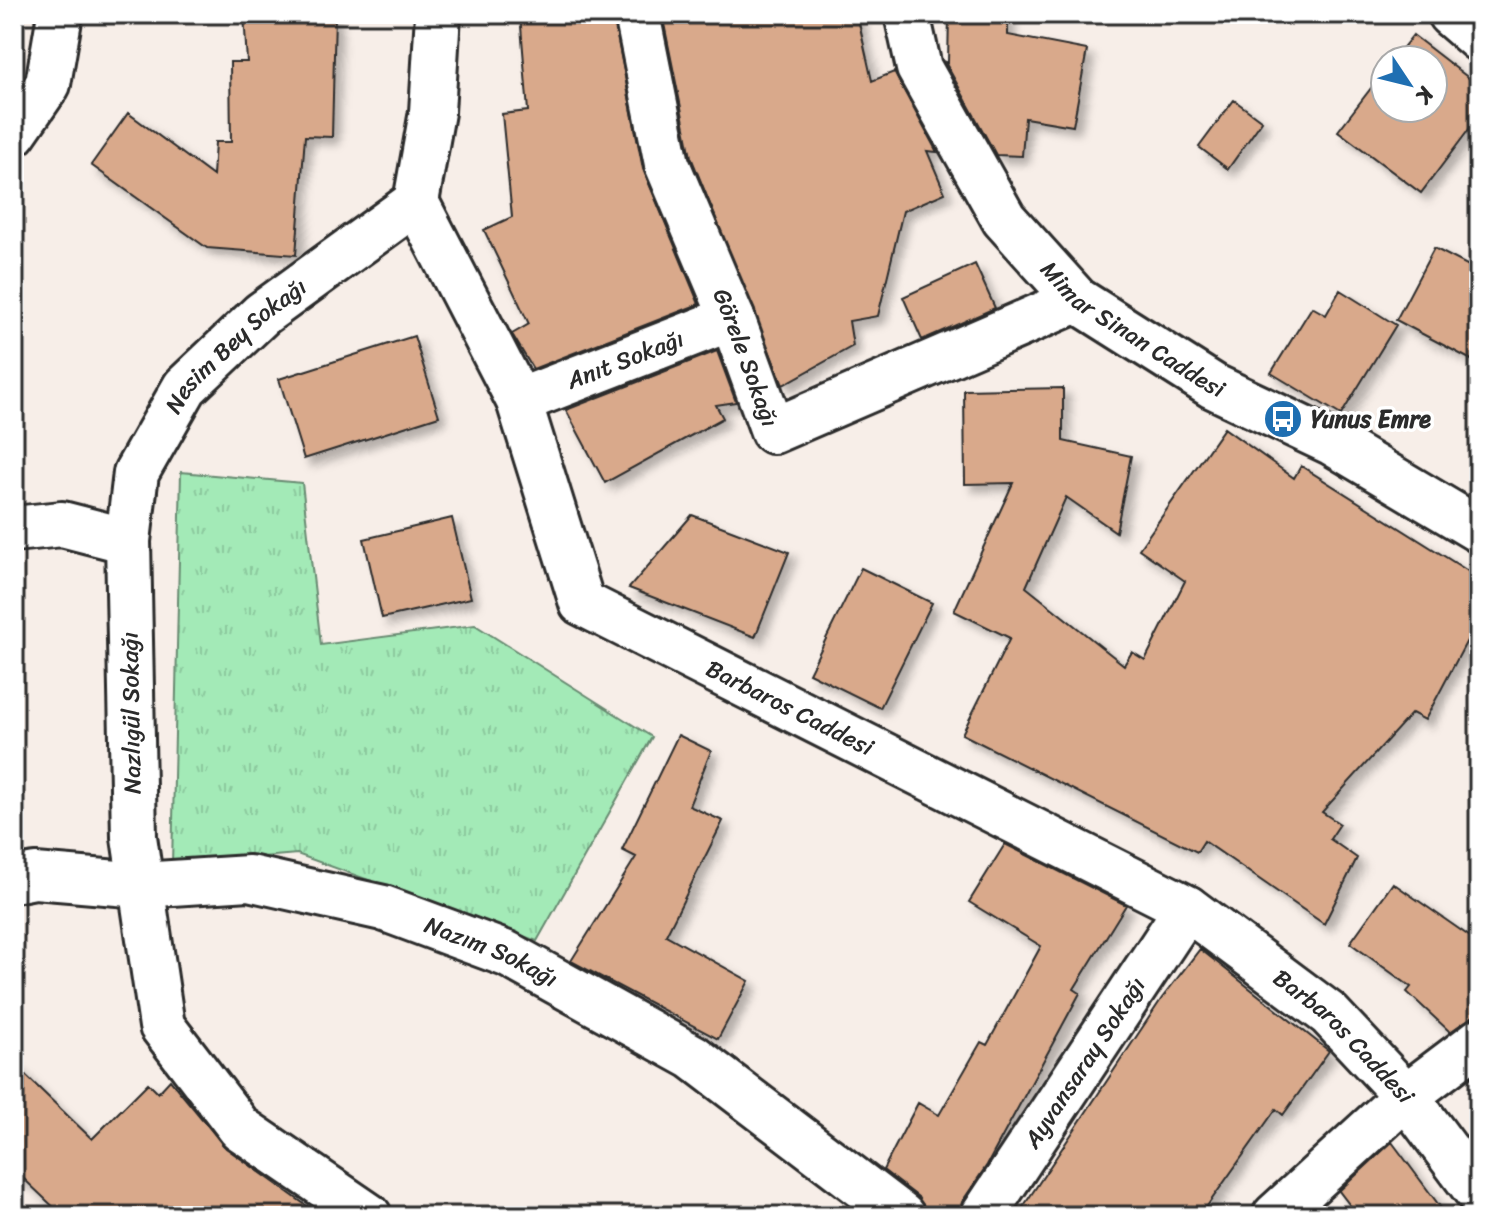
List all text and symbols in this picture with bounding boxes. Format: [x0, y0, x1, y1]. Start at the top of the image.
north arrow [1369, 44, 1449, 124]
text: K [1404, 78, 1445, 113]
street label: Mimar Sinan Caddesi [1030, 251, 1234, 410]
street label: Nesim Bey Sokağı [153, 267, 316, 422]
street label: Görele Sokağı [701, 281, 791, 433]
street label: Anıt Sokağı [559, 318, 690, 402]
bus stop icon: Yunus Emre [1262, 398, 1304, 440]
place label: Yunus Emre [1311, 398, 1431, 440]
street label: Nazlıgül Sokağı [109, 631, 153, 795]
street label: Barbaros Caddesi [698, 648, 881, 768]
street label: Nazım Sokağı [418, 904, 566, 999]
street label: Barbaros Caddesi [1264, 958, 1426, 1113]
street label: Ayvansaray Sokağı [1012, 968, 1157, 1158]

